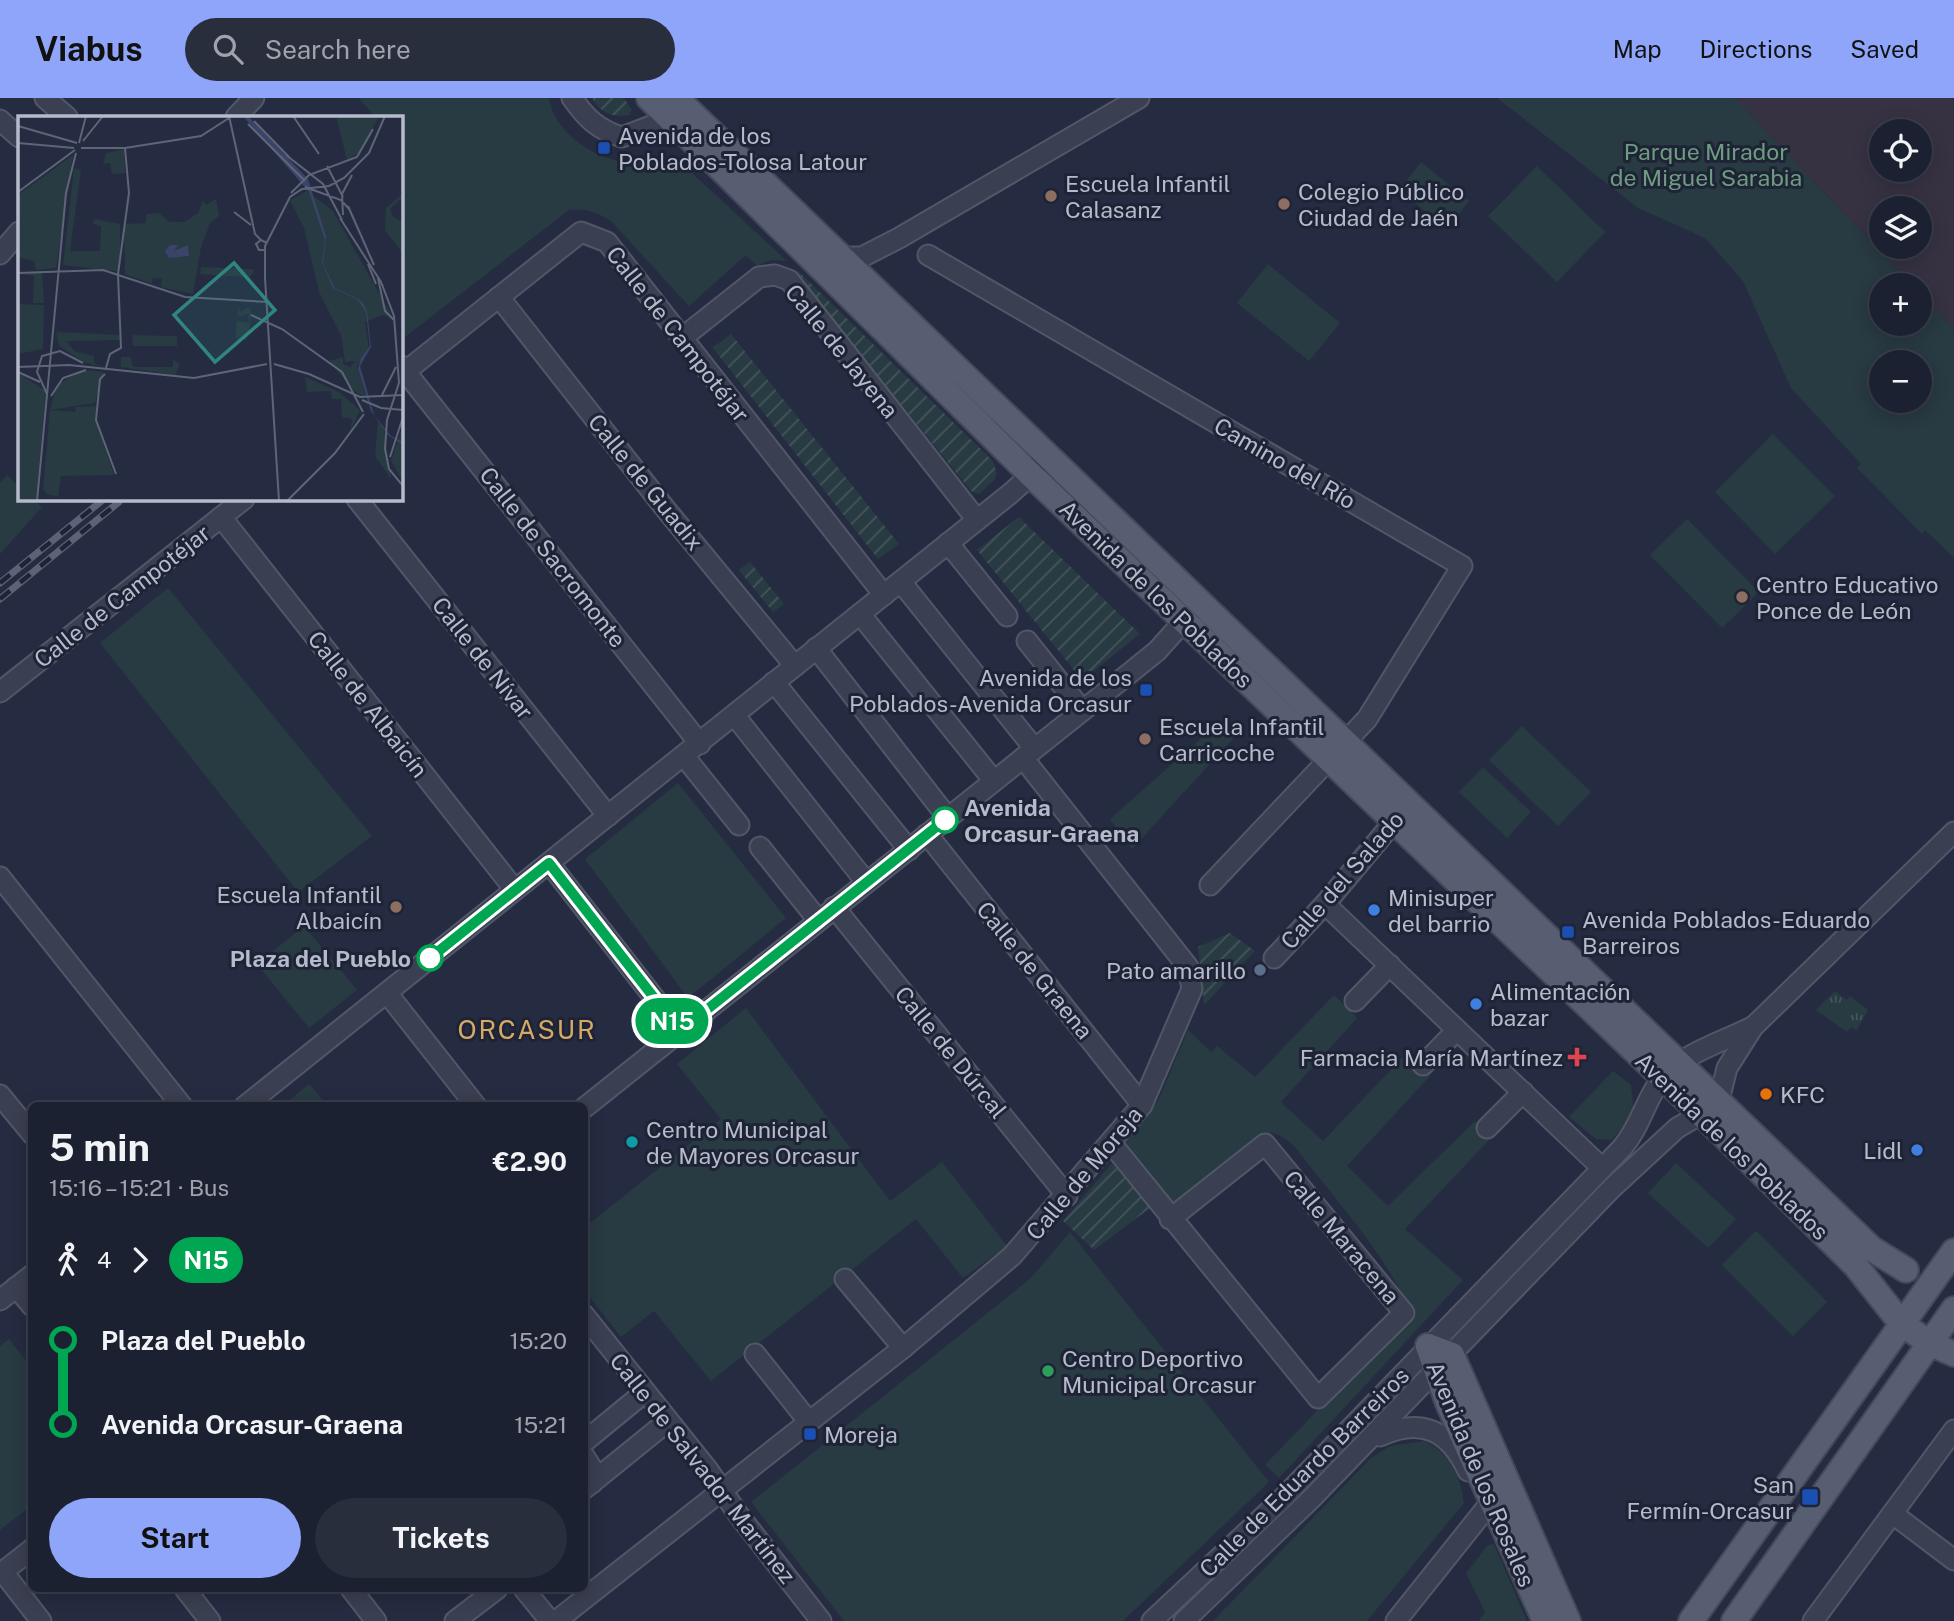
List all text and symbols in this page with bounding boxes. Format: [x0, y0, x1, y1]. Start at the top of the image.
search box [185, 18, 675, 81]
text: Viabus [35, 30, 143, 68]
icon: search [209, 30, 247, 68]
text: Search here [265, 34, 411, 65]
text: Map [1613, 35, 1662, 63]
text: Directions [1700, 35, 1812, 63]
text: Saved [1850, 35, 1919, 63]
inset map [18, 116, 402, 500]
map controls [1869, 119, 1932, 413]
button: locate [1869, 119, 1932, 182]
place label: Avenida de los Poblados-Tolosa Latour [618, 122, 867, 175]
park label: Parque Mirador de Miguel Sarabia [1610, 138, 1802, 191]
marker: Avenida de los Poblados-Tolosa Latour [596, 140, 612, 156]
place label: Escuela Infantil Calasanz [1065, 170, 1231, 223]
place label: Colegio Público Ciudad de Jaén [1298, 178, 1464, 231]
marker: Escuela Infantil Calasanz [1043, 188, 1059, 204]
marker: Colegio Público Ciudad de Jaén [1276, 196, 1292, 212]
button: layers [1869, 196, 1932, 259]
street label: Calle de Campotéjar [601, 241, 755, 427]
button: + [1869, 273, 1932, 336]
street label: Calle de Jayena [780, 279, 904, 423]
button: − [1869, 350, 1932, 413]
street label: Calle de Guadix [583, 409, 709, 555]
street label: Camino del Río [1209, 412, 1361, 514]
street label: Calle de Sacromonte [474, 461, 632, 653]
street label: Avenida de los Poblados [1054, 495, 1258, 693]
street label: Calle de Campotéjar [29, 519, 215, 673]
place label: Centro Educativo Ponce de León [1756, 571, 1939, 624]
marker: Centro Educativo Ponce de León [1734, 589, 1750, 605]
street label: Calle de Nívar [427, 591, 539, 725]
street label: Calle de Albaicín [302, 625, 434, 783]
place label: Avenida de los Poblados-Avenida Orcasur [849, 664, 1132, 717]
marker: Avenida de los Poblados-Avenida Orcasur [1138, 682, 1154, 698]
place label: Escuela Infantil Carricoche [1159, 713, 1325, 766]
marker: Escuela Infantil Carricoche [1137, 731, 1153, 747]
place label: Avenida Orcasur-Graena [964, 794, 1139, 847]
street label: Calle del Salado [1275, 806, 1409, 954]
marker: Avenida Orcasur-Graena [932, 807, 958, 833]
place label: Escuela Infantil Albaicín [216, 881, 382, 934]
place label: Minisuper del barrio [1388, 884, 1494, 937]
street label: Calle de Graena [971, 896, 1099, 1044]
marker: Escuela Infantil Albaicín [388, 899, 404, 915]
marker: Minisuper del barrio [1366, 902, 1382, 918]
place label: Avenida Poblados-Eduardo Barreiros [1582, 906, 1870, 959]
marker: Avenida Poblados-Eduardo Barreiros [1560, 924, 1576, 940]
place label: Plaza del Pueblo [230, 945, 411, 972]
marker: Plaza del Pueblo [417, 945, 443, 971]
place label: Pato amarillo [1106, 957, 1246, 984]
marker: Pato amarillo [1252, 962, 1268, 978]
place label: Alimentación bazar [1490, 978, 1631, 1031]
street label: Calle de Dúrcal [890, 981, 1012, 1123]
marker: Alimentación bazar [1468, 996, 1484, 1012]
line badge: N15 [632, 998, 712, 1044]
text: N15 [649, 1007, 695, 1035]
district label: ORCASUR [457, 1014, 597, 1045]
place label: Farmacia María Martínez [1300, 1044, 1563, 1071]
street label: Avenida de los Poblados [1630, 1047, 1834, 1245]
marker: Farmacia María Martínez [1569, 1049, 1585, 1065]
place label: KFC [1780, 1081, 1825, 1108]
marker: KFC [1758, 1086, 1774, 1102]
street label: Calle de Moreja [1020, 1101, 1148, 1245]
place label: Centro Municipal de Mayores Orcasur [646, 1116, 859, 1169]
text: 5 min [49, 1125, 150, 1170]
marker: Centro Municipal de Mayores Orcasur [624, 1134, 640, 1150]
place label: Lidl [1863, 1137, 1903, 1164]
marker: Lidl [1909, 1142, 1925, 1158]
text: €2.90 [493, 1146, 567, 1177]
street label: Calle Maracena [1278, 1165, 1406, 1309]
text: 15:16 – 15:21 · Bus [49, 1174, 229, 1201]
icon: walk [49, 1241, 87, 1279]
icon: forward [121, 1241, 159, 1279]
text: 4 [97, 1246, 111, 1273]
text: N15 [183, 1246, 229, 1274]
text: Plaza del Pueblo [101, 1325, 306, 1356]
text: 15:20 [509, 1327, 567, 1354]
place label: Centro Deportivo Municipal Orcasur [1062, 1345, 1256, 1398]
street label: Calle de Salvador Martínez [605, 1347, 801, 1589]
street label: Avenida de los Rosales [1421, 1357, 1541, 1591]
street label: Calle de Eduardo Barreiros [1194, 1362, 1414, 1582]
marker: Centro Deportivo Municipal Orcasur [1040, 1363, 1056, 1379]
text: Avenida Orcasur-Graena [101, 1409, 403, 1440]
text: 15:21 [514, 1411, 567, 1438]
place label: Moreja [824, 1421, 898, 1448]
marker: Moreja [802, 1426, 818, 1442]
place label: San Fermín-Orcasur [1626, 1471, 1794, 1524]
marker: San Fermín-Orcasur [1800, 1487, 1820, 1507]
button: Start [49, 1498, 301, 1578]
button: Tickets [315, 1498, 567, 1578]

